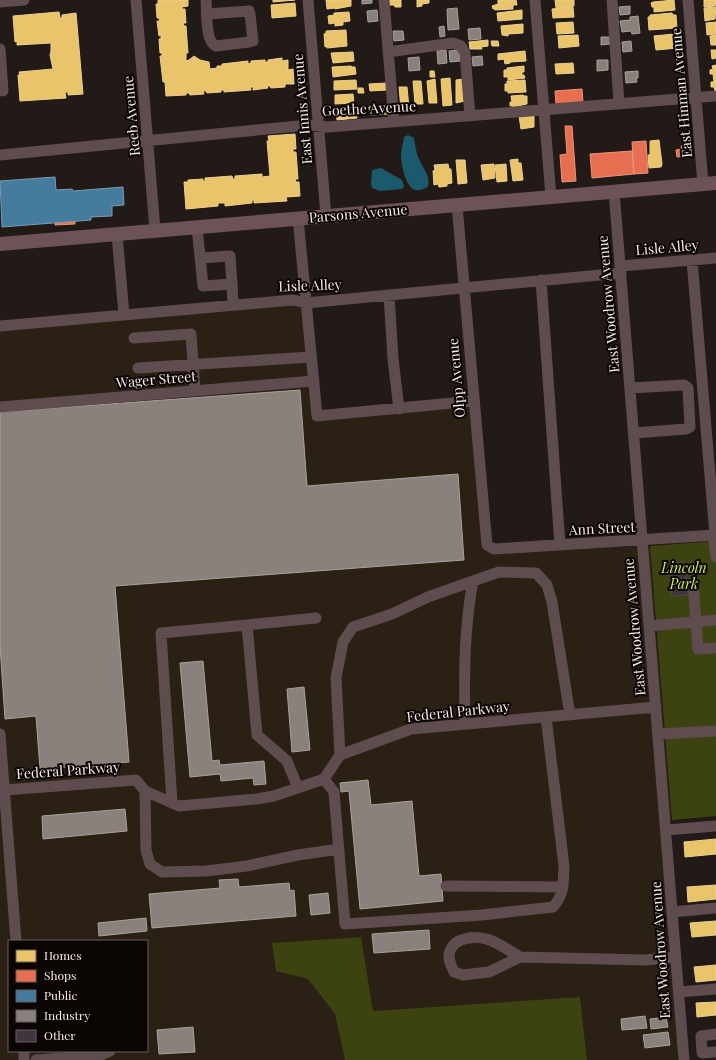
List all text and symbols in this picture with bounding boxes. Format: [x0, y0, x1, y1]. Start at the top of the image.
street label: East Hinman Avenue [666, 27, 696, 159]
street label: East Innis Avenue [288, 53, 316, 165]
street label: Reeb Avenue [118, 75, 144, 157]
street label: Goethe Avenue [322, 96, 416, 120]
street label: Parsons Avenue [308, 199, 408, 227]
street label: East Woodrow Avenue [593, 235, 623, 373]
street label: Lisle Alley [635, 235, 699, 259]
street label: Lisle Alley [278, 274, 342, 296]
street label: Olpp Avenue [443, 337, 469, 419]
street label: Wager Street [114, 366, 198, 392]
street label: Ann Street [567, 517, 637, 539]
street label: East Woodrow Avenue [619, 558, 649, 696]
park label: Lincoln Park [660, 558, 707, 593]
street label: Federal Parkway [405, 696, 511, 726]
street label: Federal Parkway [15, 757, 121, 783]
street label: East Woodrow Avenue [646, 881, 674, 1019]
legend [8, 940, 148, 1052]
text: Homes [44, 947, 82, 963]
text: Shops [44, 967, 76, 983]
text: Public [44, 987, 78, 1003]
text: Industry [44, 1007, 90, 1023]
text: Other [44, 1027, 76, 1043]

